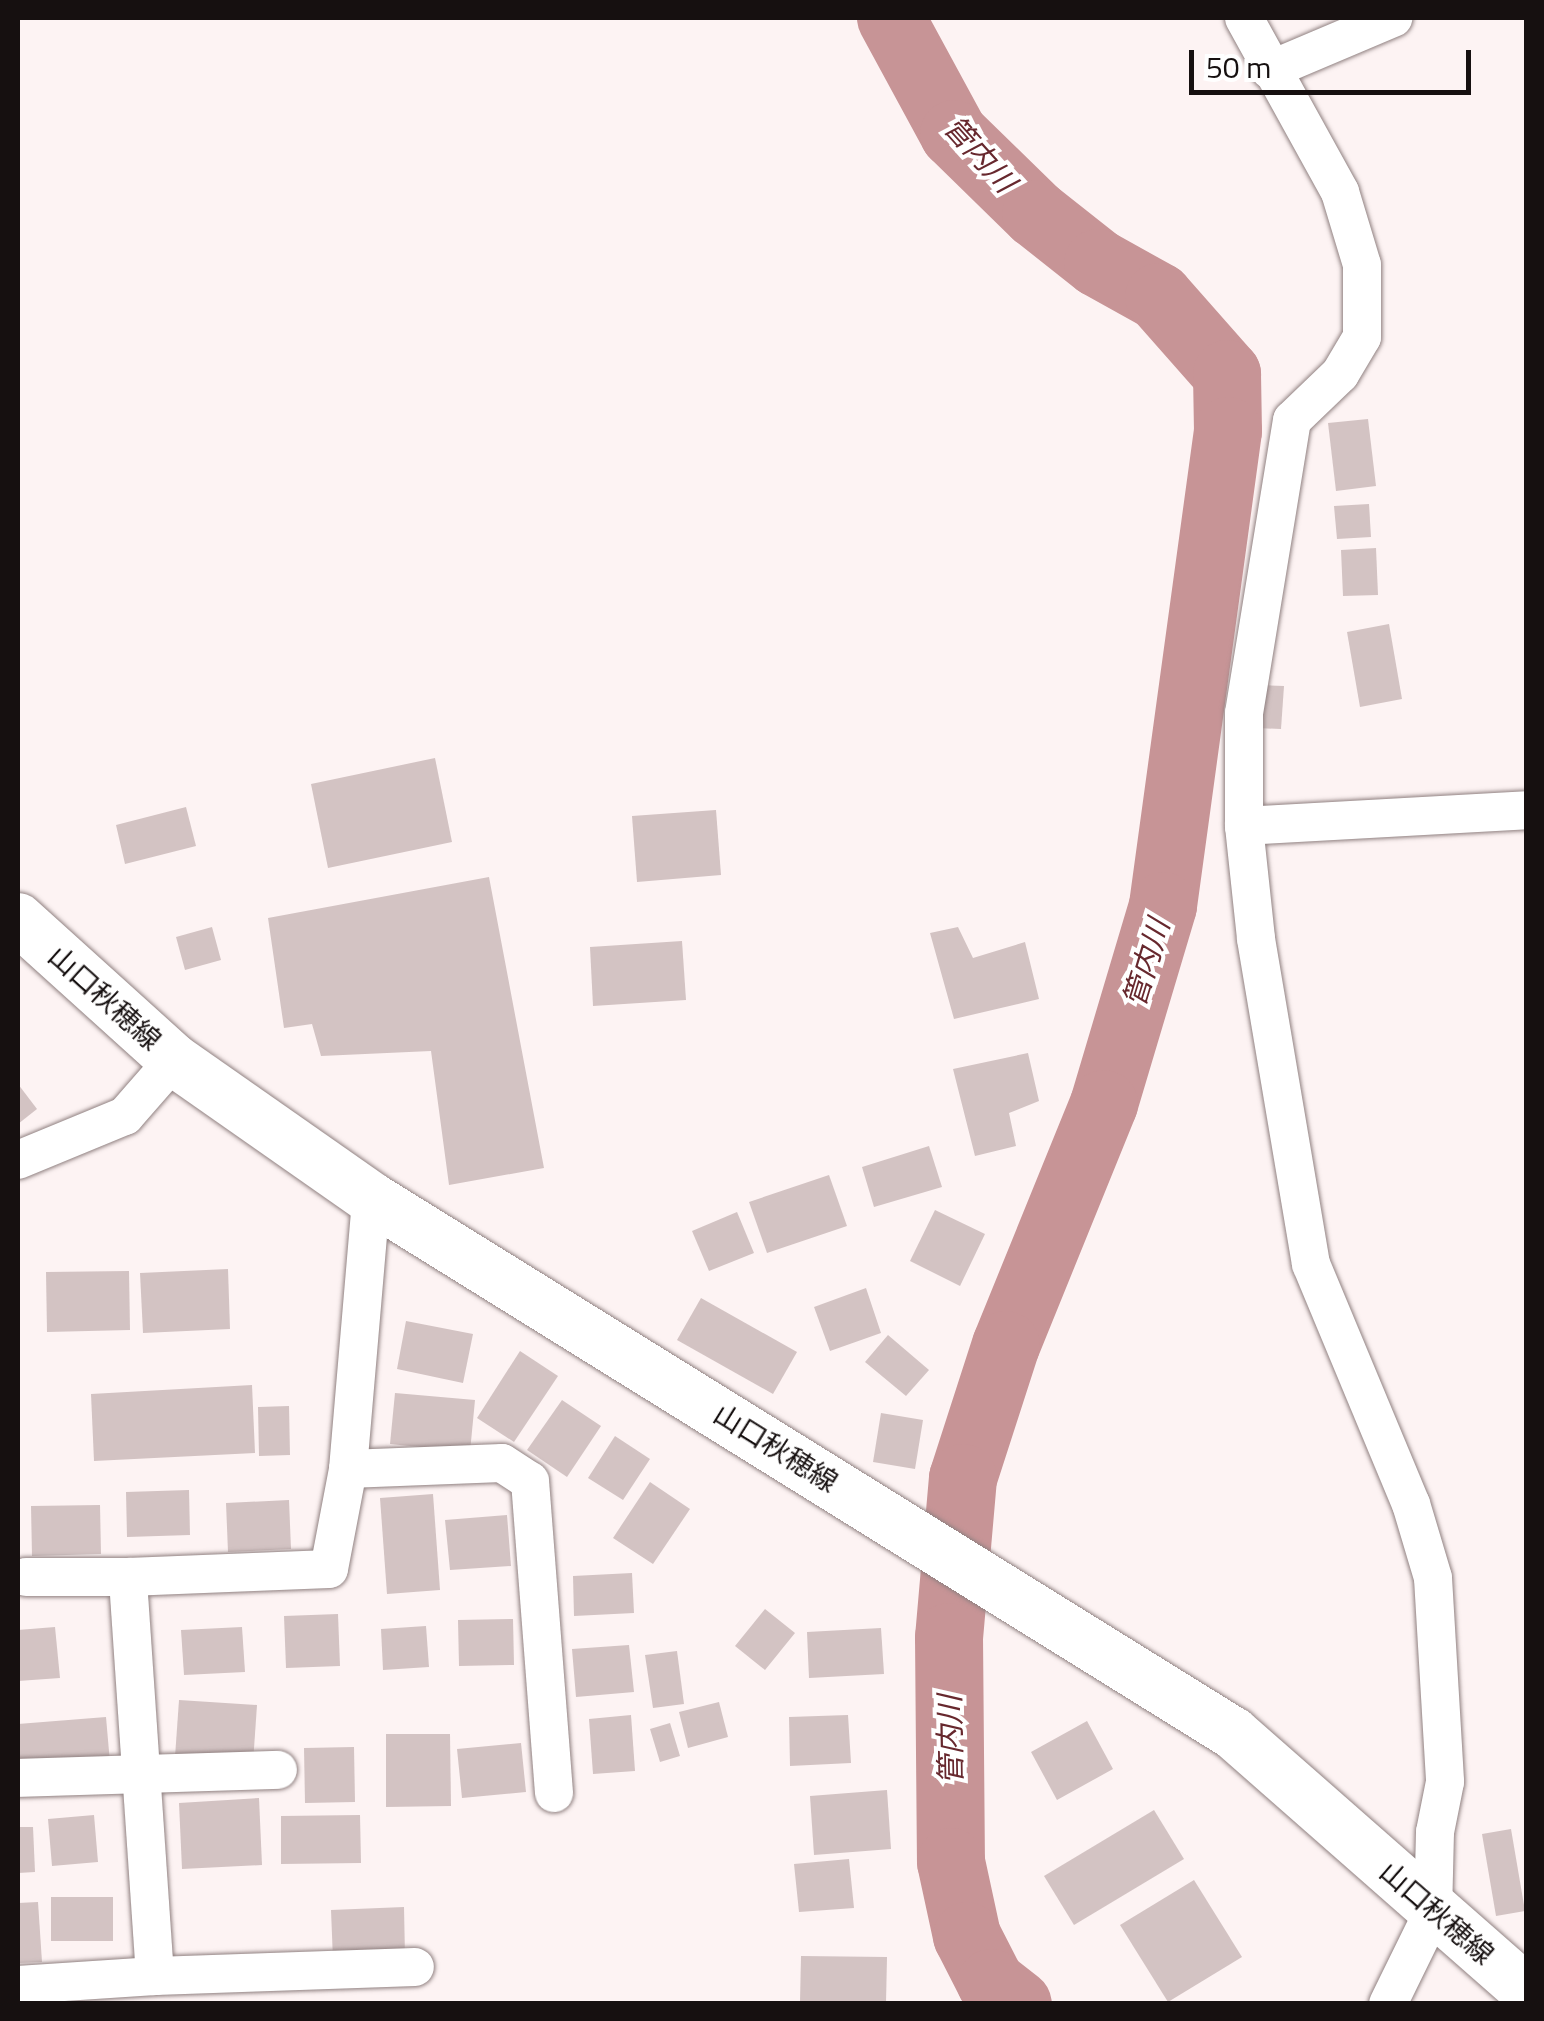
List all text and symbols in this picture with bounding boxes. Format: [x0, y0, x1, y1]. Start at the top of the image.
scale bar [1194, 30, 1476, 92]
text: 50 m [1206, 44, 1271, 90]
water label: 管内川 [937, 109, 1023, 199]
water label: 管内川 [1116, 915, 1176, 1011]
street label: 山口秋穂線 [42, 939, 168, 1057]
street label: 山口秋穂線 [708, 1397, 844, 1499]
water label: 管内川 [931, 1695, 969, 1785]
street label: 山口秋穂線 [1373, 1854, 1501, 1972]

